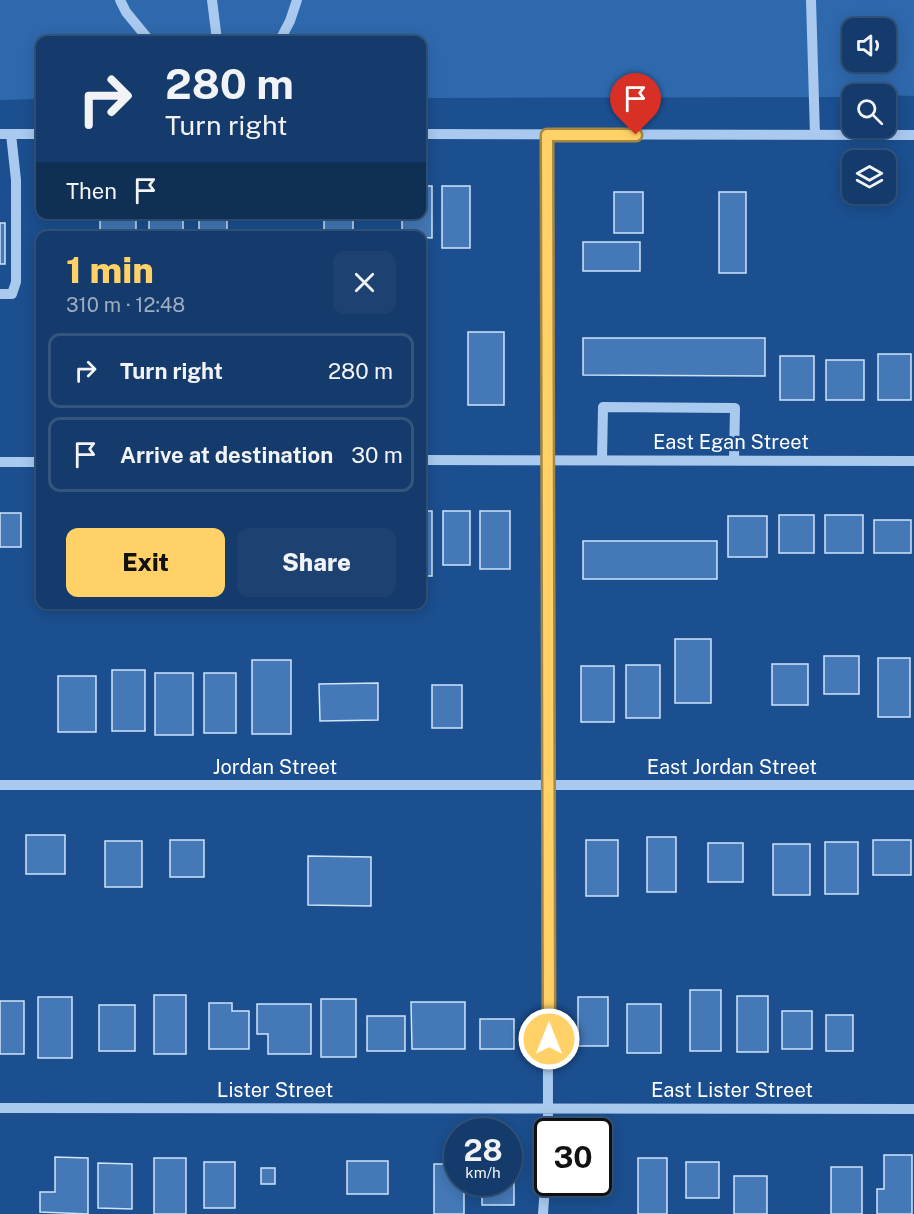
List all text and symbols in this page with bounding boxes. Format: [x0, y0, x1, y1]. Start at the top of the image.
map controls [842, 18, 896, 204]
button: sound [842, 18, 896, 72]
text: 280 m [165, 59, 294, 108]
icon: right [66, 60, 144, 138]
pin [610, 73, 661, 135]
icon: arrive [619, 82, 652, 115]
button: search [842, 84, 896, 138]
text: Turn right [165, 109, 288, 141]
button: layers [842, 150, 896, 204]
icon: arrive [129, 174, 162, 207]
text: Then [66, 178, 117, 204]
text: 1 min [66, 249, 154, 291]
button: close [333, 251, 396, 314]
text: 310 m · 12:48 [66, 293, 185, 317]
icon: right [69, 354, 102, 387]
text: Turn right [120, 358, 223, 384]
text: 280 m [328, 358, 393, 384]
street label: East Egan Street [653, 430, 809, 454]
icon: arrive [69, 438, 102, 471]
text: Arrive at destination [120, 442, 333, 468]
text: 30 m [351, 442, 403, 468]
button: Exit [66, 528, 225, 597]
button: Share [237, 528, 396, 597]
street label: Jordan Street [213, 755, 337, 779]
street label: East Jordan Street [647, 755, 817, 779]
position arrow [517, 1007, 581, 1071]
street label: Lister Street [217, 1078, 333, 1102]
street label: East Lister Street [651, 1078, 813, 1102]
speed limit sign: 30 [534, 1118, 612, 1196]
text: 28 [463, 1132, 503, 1168]
text: km/h [465, 1164, 501, 1181]

